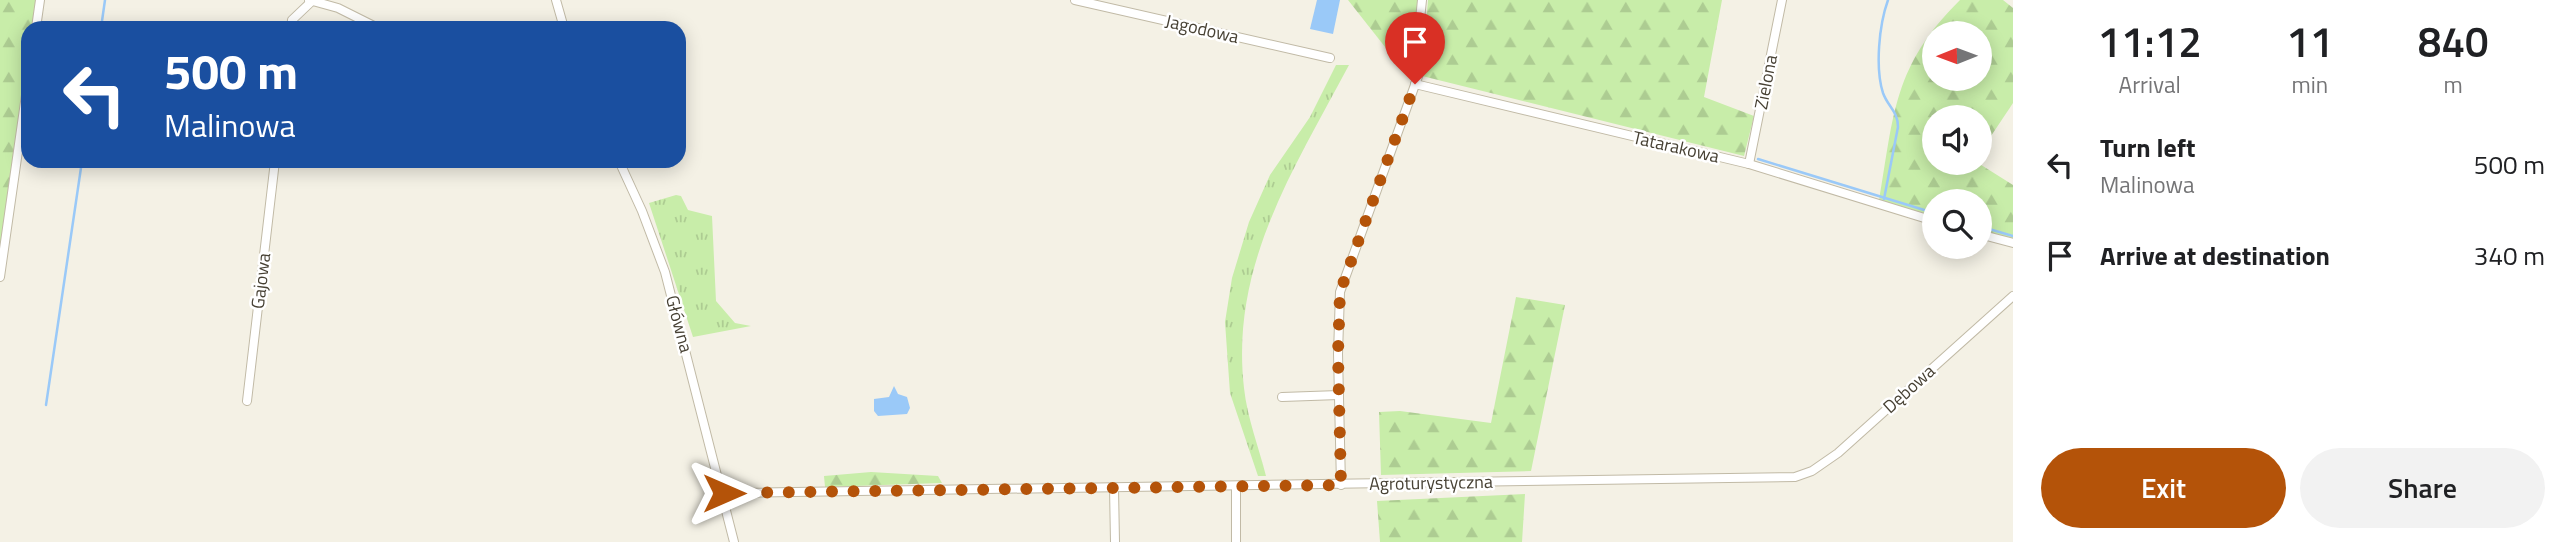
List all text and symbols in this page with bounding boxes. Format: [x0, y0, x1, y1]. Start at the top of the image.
street label: Jagodowa [1163, 7, 1241, 50]
text: 11:12 [2098, 9, 2202, 73]
text: 11 [2286, 9, 2333, 73]
text: 840 [2418, 9, 2488, 73]
pin [1385, 12.0, 1445, 84]
north arrow [1922, 21, 1992, 91]
map controls [1922, 21, 1992, 259]
icon: arrive [1396, 23, 1434, 61]
text: 500 m [164, 33, 298, 108]
icon: left [49, 49, 140, 140]
street label: Zielona [1747, 52, 1784, 111]
text: Arrival [2118, 67, 2181, 102]
text: min [2291, 67, 2328, 102]
text: m [2444, 67, 2463, 102]
text: Malinowa [164, 101, 296, 149]
button: sound [1922, 105, 1992, 175]
street label: Tatarakowa [1630, 123, 1722, 170]
text: Turn left [2100, 128, 2195, 167]
text: 500 m [2474, 145, 2545, 184]
icon: left [2041, 146, 2079, 184]
text: Malinowa [2100, 167, 2195, 202]
button: search [1922, 189, 1992, 259]
text: Arrive at destination [2100, 236, 2330, 275]
text: 340 m [2474, 236, 2545, 275]
icon: arrive [2041, 237, 2079, 275]
street label: Gajowa [244, 251, 277, 310]
street label: Główna [659, 292, 700, 356]
street label: Dębowa [1877, 358, 1941, 419]
button: Exit [2041, 448, 2286, 528]
button: Share [2300, 448, 2545, 528]
position arrow [687, 456, 761, 530]
street label: Agroturystyczna [1369, 468, 1493, 497]

